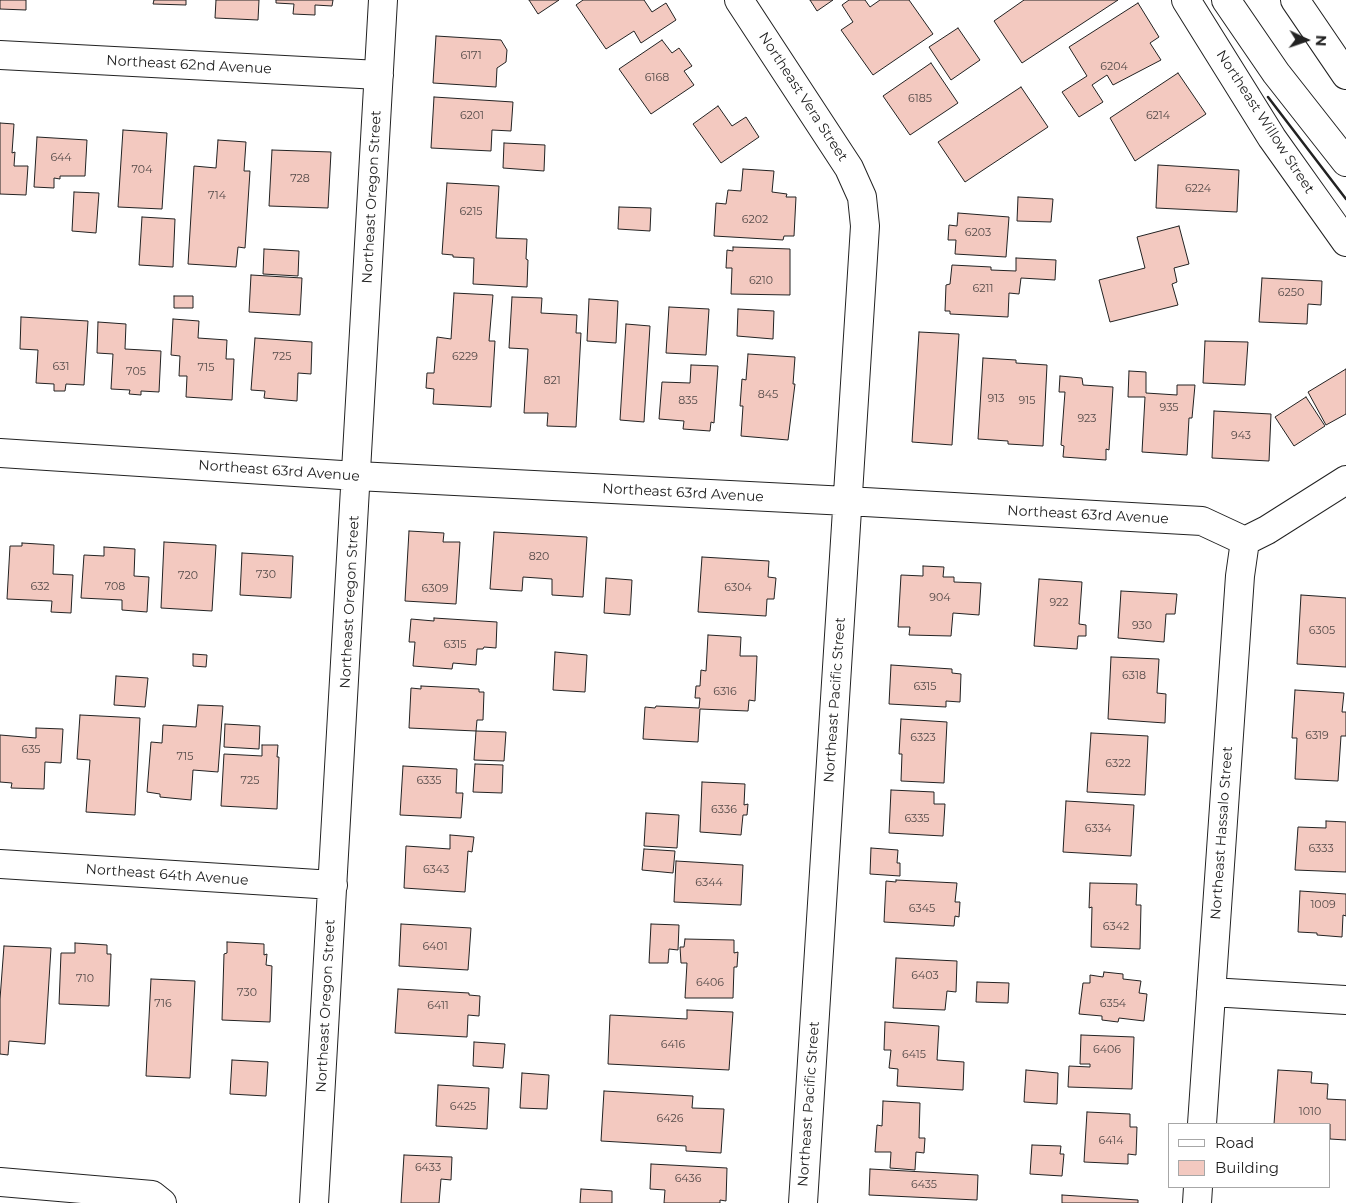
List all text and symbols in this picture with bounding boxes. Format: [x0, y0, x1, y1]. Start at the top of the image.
north arrow [1281, 15, 1331, 65]
street label: Northeast Vera Street [755, 29, 851, 165]
text: N [1312, 35, 1330, 47]
street label: Northeast Willow Street [1212, 47, 1318, 197]
house number: 6171 [460, 49, 482, 63]
street label: Northeast 62nd Avenue [106, 52, 272, 78]
house number: 6204 [1100, 60, 1128, 74]
house number: 6168 [645, 71, 669, 85]
house number: 6185 [908, 92, 932, 106]
house number: 6201 [460, 109, 484, 123]
house number: 6214 [1146, 109, 1170, 123]
street label: Northeast Oregon Street [359, 110, 385, 284]
house number: 644 [50, 151, 72, 165]
house number: 704 [132, 163, 152, 177]
house number: 728 [290, 172, 310, 186]
house number: 6224 [1185, 182, 1211, 196]
house number: 714 [208, 189, 226, 203]
house number: 6215 [459, 205, 483, 219]
house number: 6202 [742, 213, 768, 227]
house number: 6203 [965, 226, 991, 240]
house number: 6210 [749, 274, 773, 288]
house number: 6211 [973, 282, 993, 296]
house number: 6250 [1278, 286, 1304, 300]
house number: 725 [273, 350, 291, 364]
house number: 6229 [452, 350, 478, 364]
house number: 631 [53, 360, 69, 374]
house number: 715 [198, 361, 214, 375]
house number: 705 [126, 365, 146, 379]
house number: 821 [543, 374, 561, 388]
house number: 845 [758, 388, 778, 402]
house number: 913 [988, 392, 1004, 406]
house number: 835 [678, 394, 698, 408]
house number: 915 [1019, 394, 1035, 408]
house number: 935 [1160, 401, 1178, 415]
house number: 923 [1077, 412, 1097, 426]
house number: 943 [1231, 429, 1251, 443]
street label: Northeast 63rd Avenue [198, 457, 360, 485]
street label: Northeast 63rd Avenue [602, 480, 764, 506]
street label: Northeast 63rd Avenue [1007, 502, 1169, 528]
street label: Northeast Oregon Street [337, 515, 363, 689]
house number: 820 [529, 550, 549, 564]
house number: 730 [256, 568, 276, 582]
house number: 720 [178, 569, 198, 583]
house number: 632 [30, 580, 50, 594]
house number: 708 [105, 580, 125, 594]
house number: 6304 [724, 581, 752, 595]
house number: 6309 [422, 582, 448, 596]
house number: 904 [929, 591, 951, 605]
house number: 922 [1049, 596, 1069, 610]
street label: Northeast Pacific Street [821, 617, 849, 783]
house number: 930 [1132, 619, 1152, 633]
house number: 6305 [1309, 624, 1335, 638]
house number: 6315 [443, 638, 467, 652]
house number: 6318 [1122, 669, 1146, 683]
house number: 6315 [913, 680, 937, 694]
house number: 6316 [713, 685, 737, 699]
house number: 6319 [1305, 729, 1329, 743]
house number: 6323 [910, 731, 936, 745]
house number: 635 [21, 743, 41, 757]
street label: Northeast Hassalo Street [1208, 746, 1236, 920]
house number: 715 [177, 750, 193, 764]
house number: 6322 [1105, 757, 1131, 771]
house number: 725 [241, 774, 259, 788]
house number: 6335 [416, 774, 442, 788]
house number: 6336 [711, 803, 737, 817]
house number: 6335 [904, 812, 930, 826]
house number: 6334 [1085, 822, 1111, 836]
house number: 6333 [1308, 842, 1334, 856]
street label: Northeast 64th Avenue [85, 861, 249, 889]
house number: 6343 [423, 863, 449, 877]
house number: 6344 [695, 876, 723, 890]
house number: 1009 [1310, 898, 1336, 912]
house number: 6345 [909, 902, 935, 916]
street label: Northeast Oregon Street [313, 919, 339, 1093]
house number: 6342 [1103, 920, 1129, 934]
house number: 6401 [422, 940, 448, 954]
house number: 6403 [911, 969, 939, 983]
house number: 710 [76, 972, 94, 986]
house number: 6406 [696, 976, 724, 990]
house number: 730 [237, 986, 257, 1000]
house number: 716 [154, 997, 172, 1011]
house number: 6354 [1100, 997, 1126, 1011]
house number: 6411 [427, 999, 449, 1013]
street label: Northeast Pacific Street [795, 1021, 823, 1187]
house number: 6416 [661, 1038, 685, 1052]
house number: 6406 [1093, 1043, 1121, 1057]
house number: 6415 [902, 1048, 926, 1062]
house number: 6425 [450, 1100, 476, 1114]
house number: 1010 [1299, 1105, 1321, 1119]
house number: 6426 [657, 1112, 683, 1126]
legend [1168, 1123, 1331, 1188]
text: Road [1215, 1133, 1254, 1152]
house number: 6414 [1099, 1134, 1123, 1148]
text: Building [1215, 1158, 1279, 1177]
house number: 6433 [415, 1161, 441, 1175]
house number: 6436 [675, 1172, 701, 1186]
house number: 6435 [911, 1178, 937, 1192]

